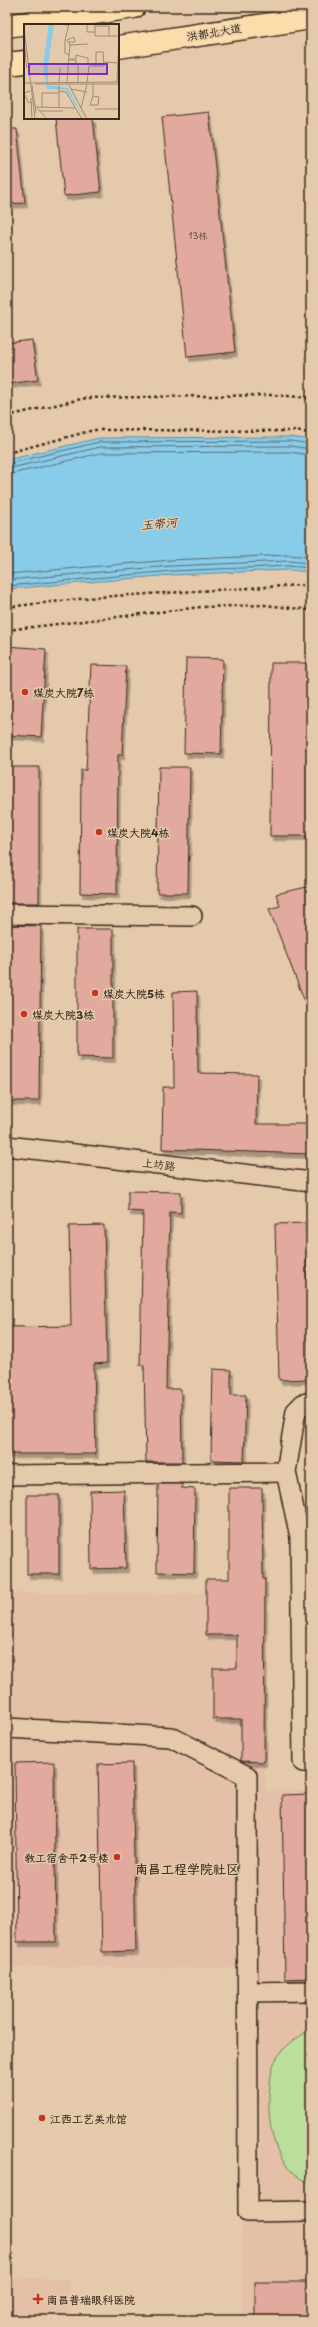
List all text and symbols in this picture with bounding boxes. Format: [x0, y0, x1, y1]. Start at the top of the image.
street label: 洪都北大道 [186, 19, 242, 45]
inset map [24, 24, 119, 119]
house number: 13栋 [188, 228, 208, 242]
water label: 玉带河 [140, 512, 180, 534]
place label: 煤炭大院7栋 [33, 684, 94, 701]
marker: 煤炭大院7栋 [20, 687, 30, 697]
place label: 煤炭大院4栋 [107, 824, 170, 841]
marker: 煤炭大院4栋 [94, 827, 104, 837]
place label: 煤炭大院5栋 [103, 985, 165, 1002]
marker: 煤炭大院5栋 [90, 988, 100, 998]
place label: 煤炭大院3栋 [32, 1006, 94, 1023]
marker: 煤炭大院3栋 [19, 1009, 29, 1019]
street label: 上坊路 [142, 1154, 176, 1174]
place label: 教工宿舍平2号楼 [24, 1849, 109, 1866]
marker: 教工宿舍平2号楼 [112, 1852, 122, 1862]
district label: 南昌工程学院社区 [135, 1859, 239, 1878]
place label: 江西工艺美术馆 [50, 2110, 127, 2127]
marker: 江西工艺美术馆 [37, 2113, 47, 2123]
place label: 南昌普瑞眼科医院 [47, 2291, 135, 2308]
marker: 南昌普瑞眼科医院 [32, 2293, 44, 2305]

